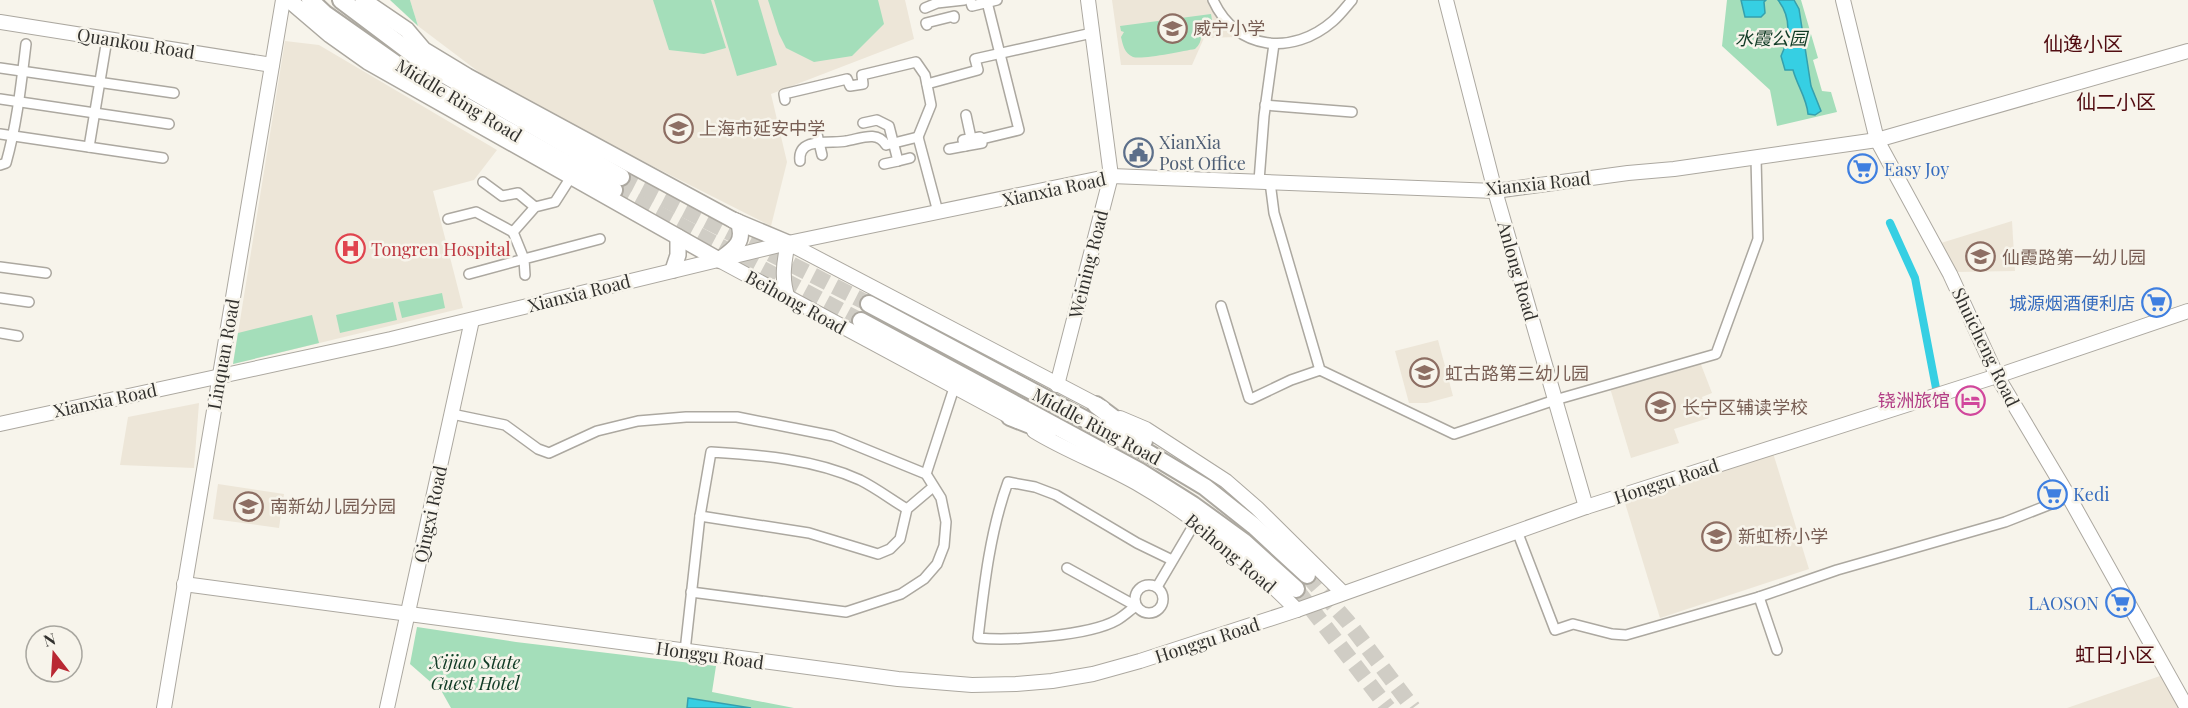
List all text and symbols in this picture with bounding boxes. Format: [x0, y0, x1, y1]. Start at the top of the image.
school or university icon: 威宁小学 [1156, 12, 1188, 44]
place label: 威宁小学 [1193, 16, 1265, 40]
street label: Quankou Road [76, 22, 197, 64]
park label: 水霞公园 [1735, 26, 1810, 50]
district label: 仙逸小区 [2043, 29, 2123, 56]
street label: Middle Ring Road [392, 53, 527, 147]
district label: 仙二小区 [2076, 87, 2156, 114]
school or university icon: 上海市延安中学 [662, 112, 694, 144]
place label: 上海市延安中学 [699, 116, 825, 140]
place label: XianXia Post Office [1159, 130, 1246, 175]
public building icon: XianXia Post Office [1122, 136, 1154, 168]
supermarket icon: Easy Joy [1847, 153, 1879, 185]
place label: Easy Joy [1884, 157, 1949, 181]
street label: Xianxia Road [1000, 166, 1108, 212]
street label: Xianxia Road [1484, 166, 1592, 200]
street label: Weining Road [1063, 207, 1113, 322]
street label: Anlong Road [1492, 218, 1544, 324]
hospital icon: Tongren Hospital [334, 233, 366, 265]
place label: Tongren Hospital [371, 237, 511, 261]
school or university icon: 仙霞路第一幼儿园 [1965, 241, 1997, 273]
place label: 仙霞路第一幼儿园 [2002, 245, 2146, 269]
street label: Beihong Road [741, 264, 851, 340]
street label: Xianxia Road [525, 269, 633, 317]
street label: Shuicheng Road [1947, 283, 2026, 411]
supermarket icon: 城源烟酒便利店 [2140, 287, 2172, 319]
place label: 城源烟酒便利店 [2009, 291, 2135, 315]
street label: Linquan Road [201, 296, 245, 411]
school or university icon: 虹古路第三幼儿园 [1408, 357, 1440, 389]
place label: 虹古路第三幼儿园 [1445, 361, 1589, 385]
street label: Xianxia Road [51, 377, 159, 423]
street label: Middle Ring Road [1028, 382, 1166, 470]
hotel icon: 铙洲旅馆 [1955, 384, 1987, 416]
place label: 铙洲旅馆 [1878, 388, 1950, 412]
school or university icon: 长宁区辅读学校 [1645, 391, 1677, 423]
place label: 长宁区辅读学校 [1682, 395, 1808, 419]
street label: Honggu Road [1611, 453, 1722, 509]
street label: Qingxi Road [408, 463, 452, 565]
supermarket icon: Kedi [2036, 478, 2068, 510]
place label: Kedi [2073, 482, 2110, 506]
school or university icon: 南新幼儿园分园 [233, 490, 265, 522]
place label: 南新幼儿园分园 [270, 494, 396, 518]
street label: Beihong Road [1181, 508, 1282, 598]
school or university icon: 新虹桥小学 [1701, 520, 1733, 552]
place label: 新虹桥小学 [1738, 524, 1828, 548]
supermarket icon: LAOSON [2104, 587, 2136, 619]
place label: LAOSON [2028, 591, 2099, 615]
street label: Honggu Road [1152, 612, 1263, 668]
north arrow [24, 624, 84, 684]
text: N [41, 627, 58, 651]
street label: Honggu Road [655, 636, 766, 675]
district label: 虹日小区 [2075, 640, 2155, 667]
park label: Xijiao State Guest Hotel [429, 650, 521, 695]

